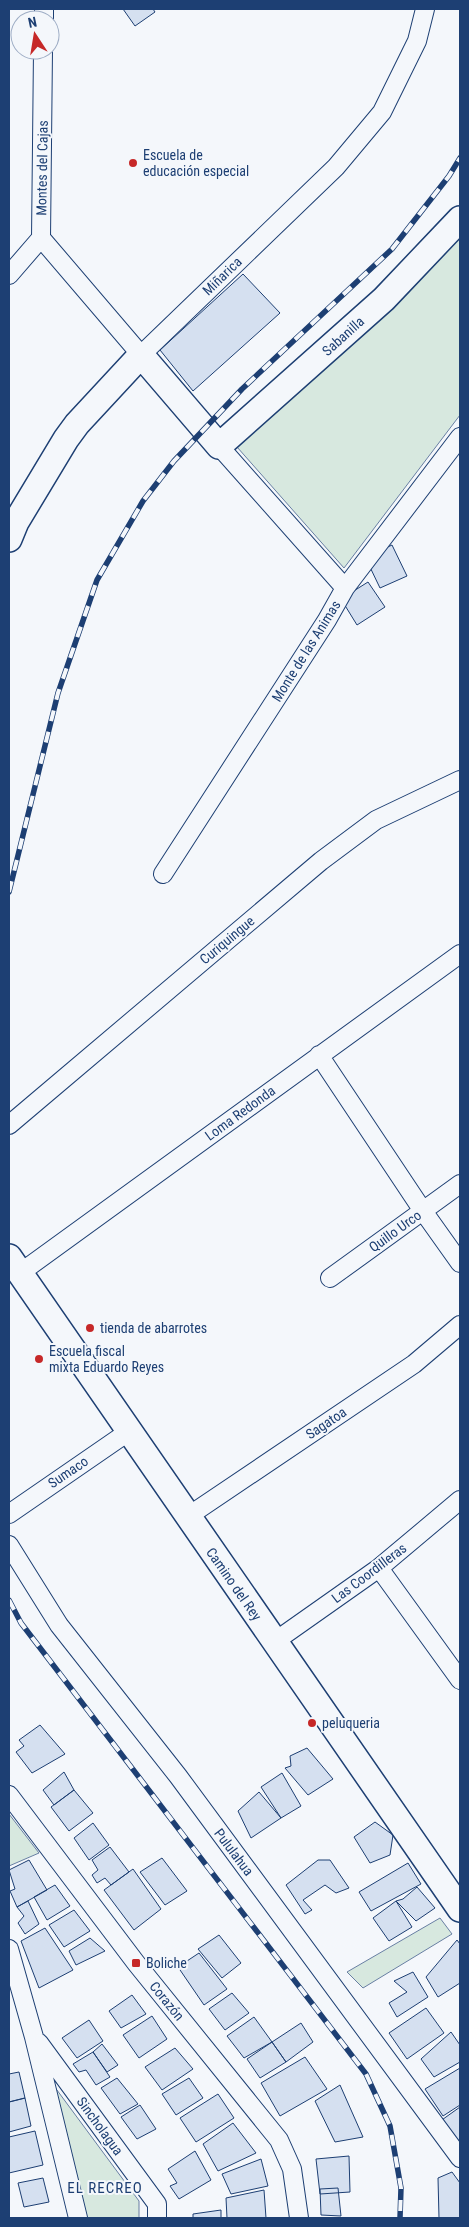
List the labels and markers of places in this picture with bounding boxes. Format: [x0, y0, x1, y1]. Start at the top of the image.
place label: Escuela de educación especial [143, 147, 249, 179]
marker: Escuela de educación especial [127, 157, 139, 169]
place label: tienda de abarrotes [100, 1320, 207, 1336]
marker: tienda de abarrotes [84, 1322, 96, 1334]
place label: Escuela fiscal mixta Eduardo Reyes [49, 1343, 164, 1375]
marker: Escuela fiscal mixta Eduardo Reyes [33, 1353, 45, 1365]
place label: peluqueria [322, 1715, 380, 1731]
marker: peluqueria [306, 1717, 318, 1729]
place label: Boliche [146, 1955, 187, 1971]
marker: Boliche [130, 1957, 142, 1969]

